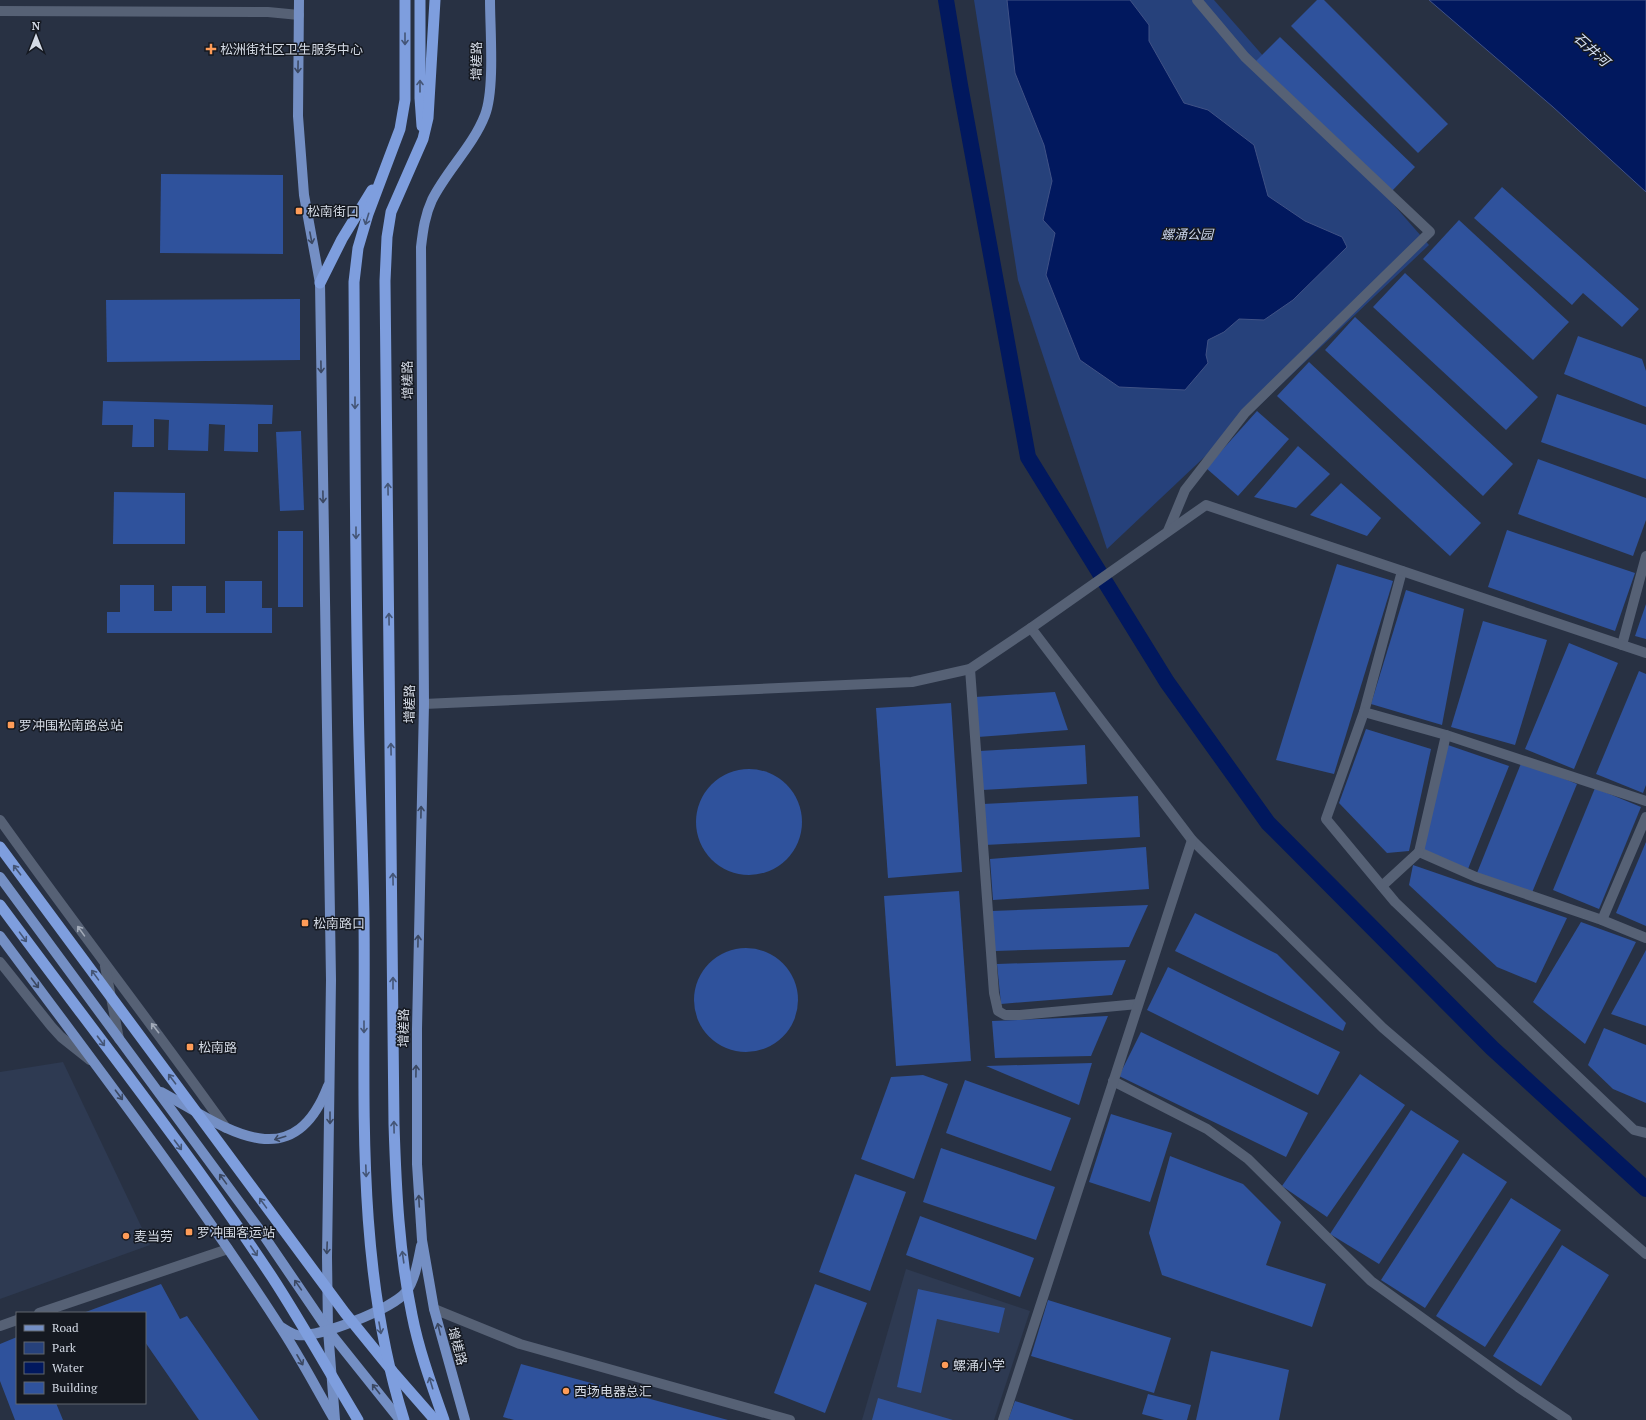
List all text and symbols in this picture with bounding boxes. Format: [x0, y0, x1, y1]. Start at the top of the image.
north arrow [16, 16, 56, 56]
text: N [32, 19, 41, 33]
water label: 石井河 [1570, 28, 1616, 72]
one-way arrow [401, 32, 409, 45]
place label: 松洲街社区卫生服务中心 [220, 40, 363, 58]
street label: 增槎路 [467, 41, 485, 81]
marker: 松洲街社区卫生服务中心 [205, 43, 217, 55]
one-way arrow [294, 60, 302, 73]
one-way arrow [416, 80, 424, 93]
place label: 松南街口 [307, 202, 359, 220]
marker: 松南街口 [294, 206, 304, 216]
one-way arrow [363, 212, 370, 225]
park label: 螺涌公园 [1161, 225, 1215, 243]
one-way arrow [308, 231, 316, 244]
one-way arrow [317, 360, 325, 373]
street label: 增槎路 [398, 360, 416, 400]
one-way arrow [351, 396, 359, 409]
one-way arrow [384, 483, 391, 496]
one-way arrow [319, 490, 327, 503]
one-way arrow [352, 526, 360, 539]
one-way arrow [385, 613, 393, 626]
street label: 增槎路 [400, 684, 418, 724]
place label: 罗冲围松南路总站 [19, 716, 123, 734]
marker: 罗冲围松南路总站 [6, 720, 16, 730]
one-way arrow [387, 743, 395, 756]
one-way arrow [417, 806, 425, 819]
one-way arrow [13, 865, 22, 876]
one-way arrow [389, 873, 397, 886]
place label: 松南路口 [313, 914, 365, 932]
marker: 松南路口 [300, 918, 310, 928]
one-way arrow [77, 926, 86, 937]
one-way arrow [19, 931, 27, 942]
one-way arrow [415, 935, 422, 948]
one-way arrow [90, 969, 99, 980]
one-way arrow [31, 977, 39, 988]
one-way arrow [390, 977, 397, 990]
street label: 增槎路 [394, 1008, 412, 1048]
one-way arrow [360, 1020, 368, 1033]
one-way arrow [150, 1023, 159, 1034]
one-way arrow [96, 1036, 105, 1047]
place label: 松南路 [198, 1038, 237, 1056]
marker: 松南路 [185, 1042, 195, 1052]
one-way arrow [413, 1065, 420, 1078]
one-way arrow [168, 1074, 176, 1085]
one-way arrow [114, 1089, 123, 1100]
one-way arrow [326, 1111, 334, 1124]
one-way arrow [390, 1121, 398, 1134]
one-way arrow [273, 1135, 286, 1142]
one-way arrow [174, 1140, 182, 1151]
one-way arrow [362, 1164, 369, 1177]
one-way arrow [219, 1174, 227, 1185]
one-way arrow [415, 1195, 422, 1208]
one-way arrow [259, 1197, 267, 1208]
place label: 罗冲围客运站 [197, 1223, 275, 1241]
place label: 麦当劳 [134, 1227, 173, 1245]
marker: 罗冲围客运站 [184, 1227, 194, 1237]
marker: 麦当劳 [121, 1231, 131, 1241]
one-way arrow [323, 1241, 331, 1254]
one-way arrow [250, 1245, 258, 1256]
one-way arrow [399, 1251, 407, 1264]
one-way arrow [294, 1280, 302, 1291]
legend [16, 1312, 146, 1404]
text: Road [52, 1320, 79, 1335]
one-way arrow [377, 1321, 385, 1334]
one-way arrow [435, 1322, 443, 1335]
street label: 增槎路 [444, 1325, 472, 1367]
text: Park [52, 1340, 77, 1355]
one-way arrow [296, 1354, 304, 1366]
place label: 螺涌小学 [953, 1356, 1005, 1374]
text: Water [52, 1360, 84, 1375]
marker: 螺涌小学 [940, 1360, 950, 1370]
one-way arrow [427, 1377, 434, 1390]
text: Building [52, 1380, 98, 1395]
place label: 西场电器总汇 [574, 1382, 652, 1400]
one-way arrow [372, 1384, 380, 1395]
marker: 西场电器总汇 [561, 1386, 571, 1396]

